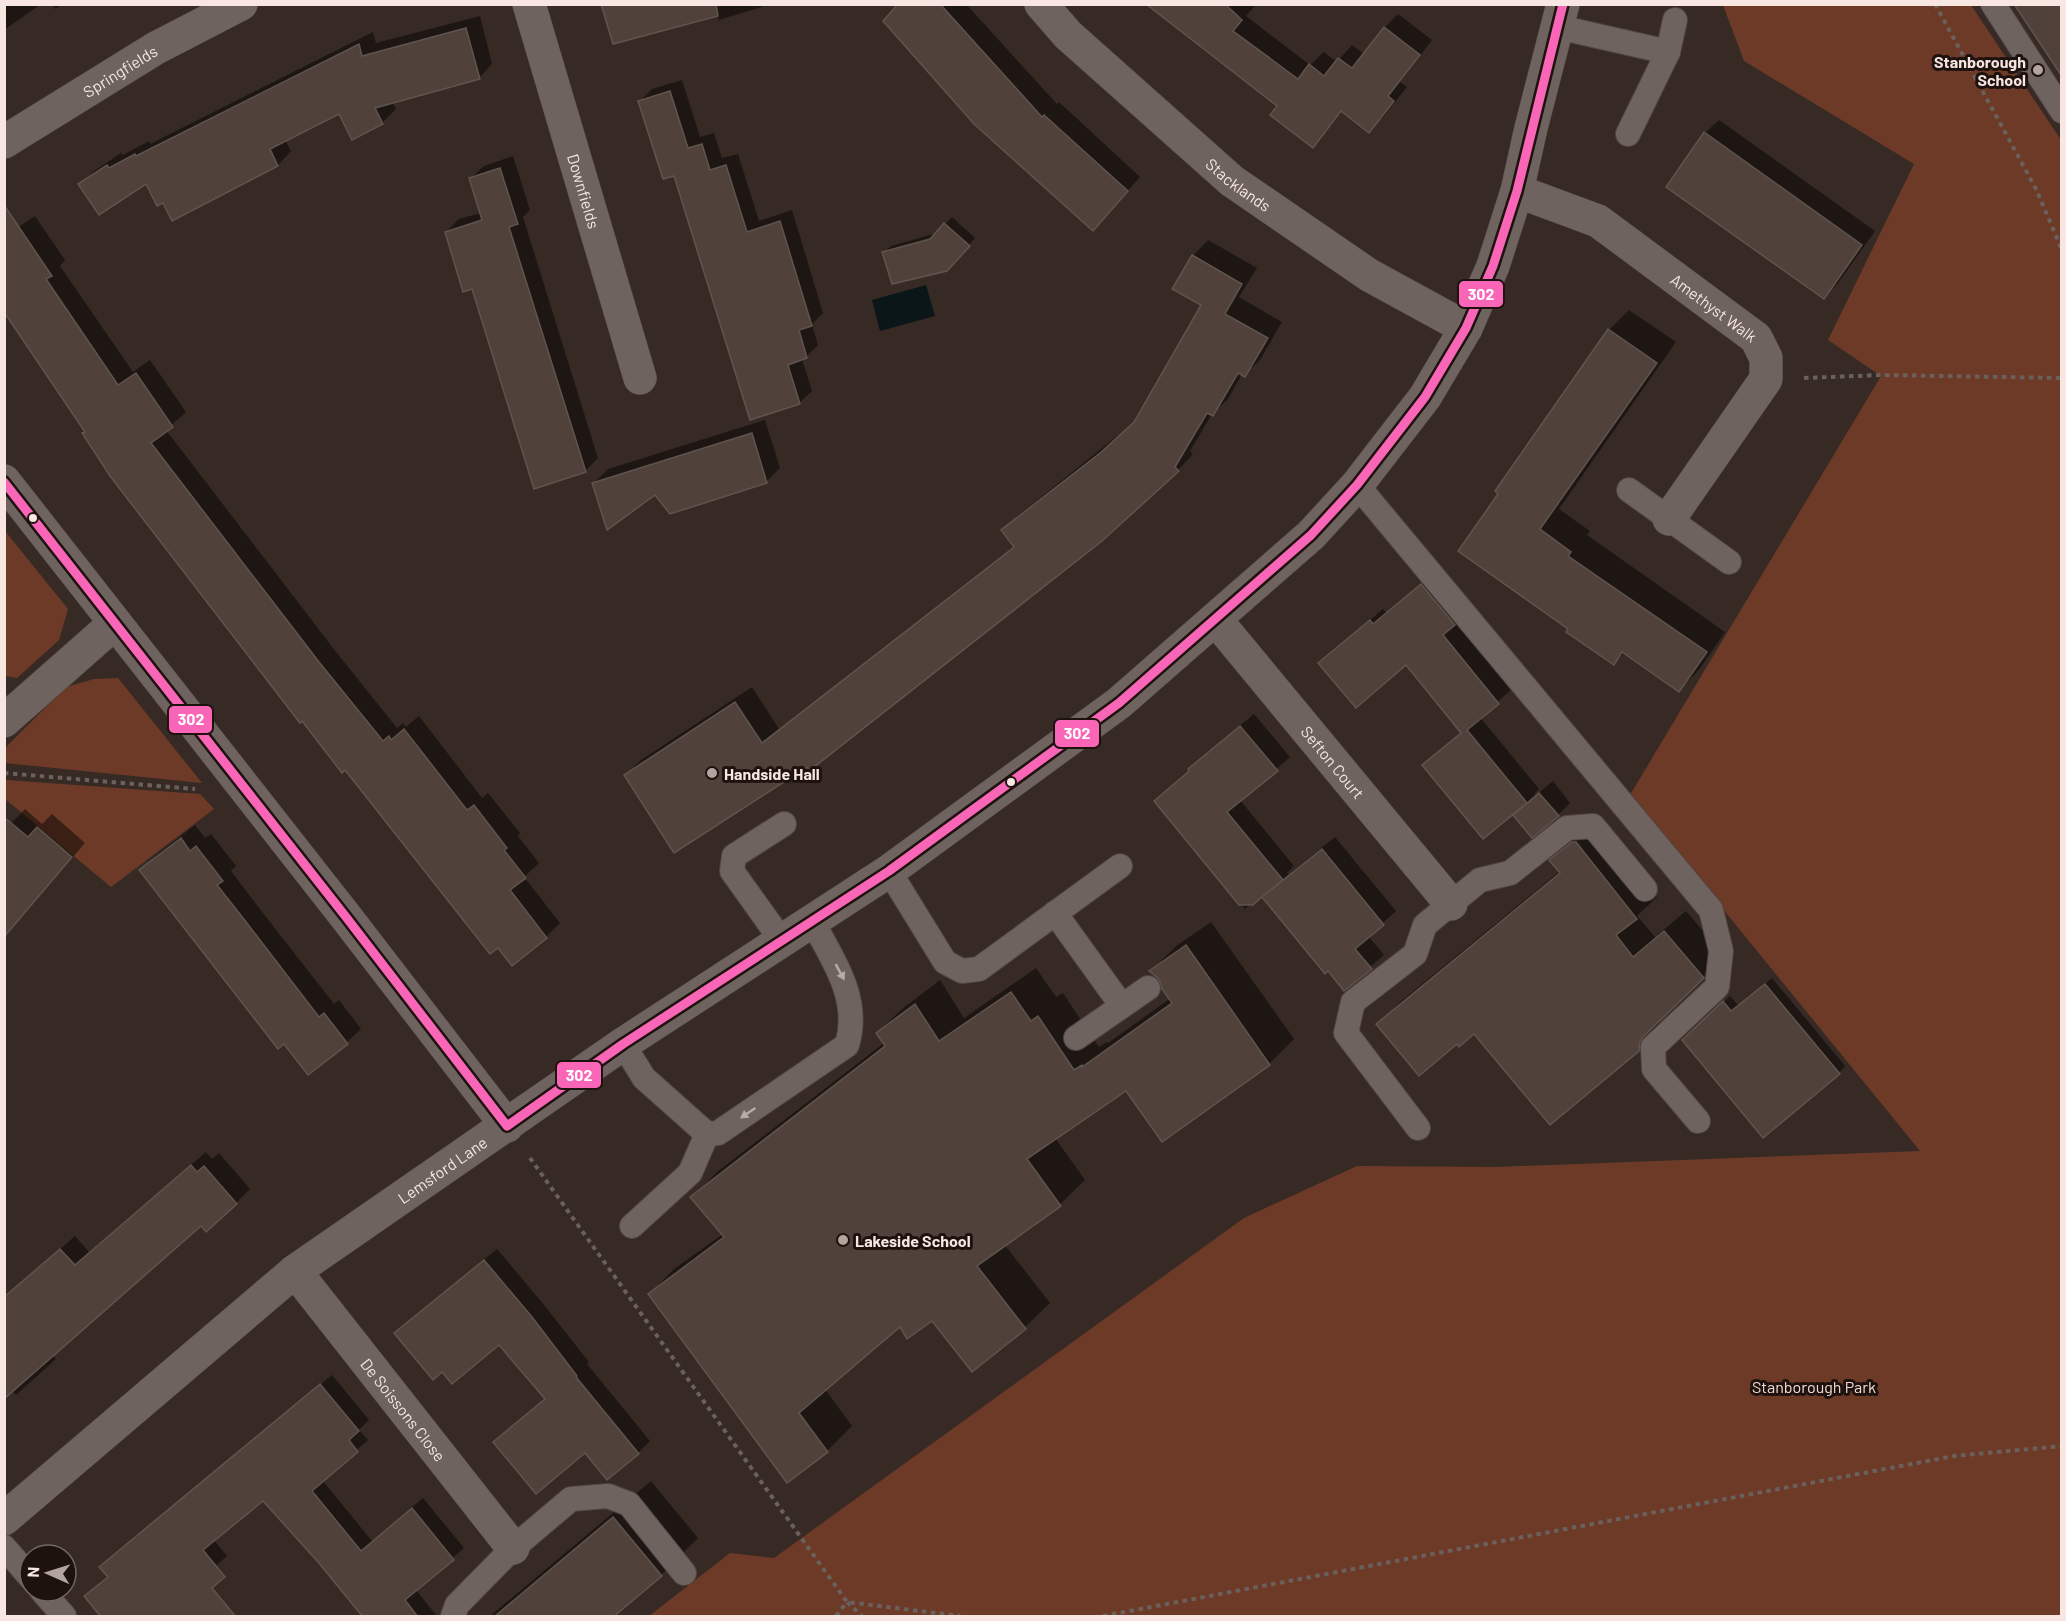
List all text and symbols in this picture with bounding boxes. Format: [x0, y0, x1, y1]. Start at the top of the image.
street label: Springfields [79, 40, 160, 101]
place label: Stanborough School [1934, 52, 2026, 89]
marker: Stanborough School [2031, 63, 2045, 77]
street label: Downfields [564, 151, 605, 231]
street label: Stacklands [1203, 153, 1275, 215]
street label: Amethyst Walk [1667, 269, 1761, 345]
line badge: 302 [1458, 280, 1504, 308]
text: 302 [1468, 284, 1494, 303]
unlabelled marker [27, 512, 39, 524]
line badge: 302 [168, 705, 213, 734]
text: 302 [178, 709, 204, 728]
line badge: 302 [1054, 719, 1100, 748]
street label: Sefton Court [1298, 722, 1369, 802]
text: 302 [1064, 723, 1090, 742]
place label: Handside Hall [724, 764, 820, 783]
marker: Handside Hall [705, 766, 719, 780]
unlabelled marker [1005, 776, 1017, 788]
one-way arrow [835, 964, 845, 981]
line badge: 302 [556, 1061, 602, 1089]
text: 302 [566, 1065, 592, 1084]
one-way arrow [740, 1107, 756, 1119]
street label: Lemsford Lane [394, 1132, 490, 1207]
place label: Lakeside School [855, 1231, 971, 1250]
marker: Lakeside School [836, 1233, 850, 1247]
street label: De Soissons Close [358, 1354, 450, 1465]
park label: Stanborough Park [1752, 1377, 1876, 1396]
north arrow [18, 1543, 78, 1603]
text: N [23, 1566, 42, 1578]

